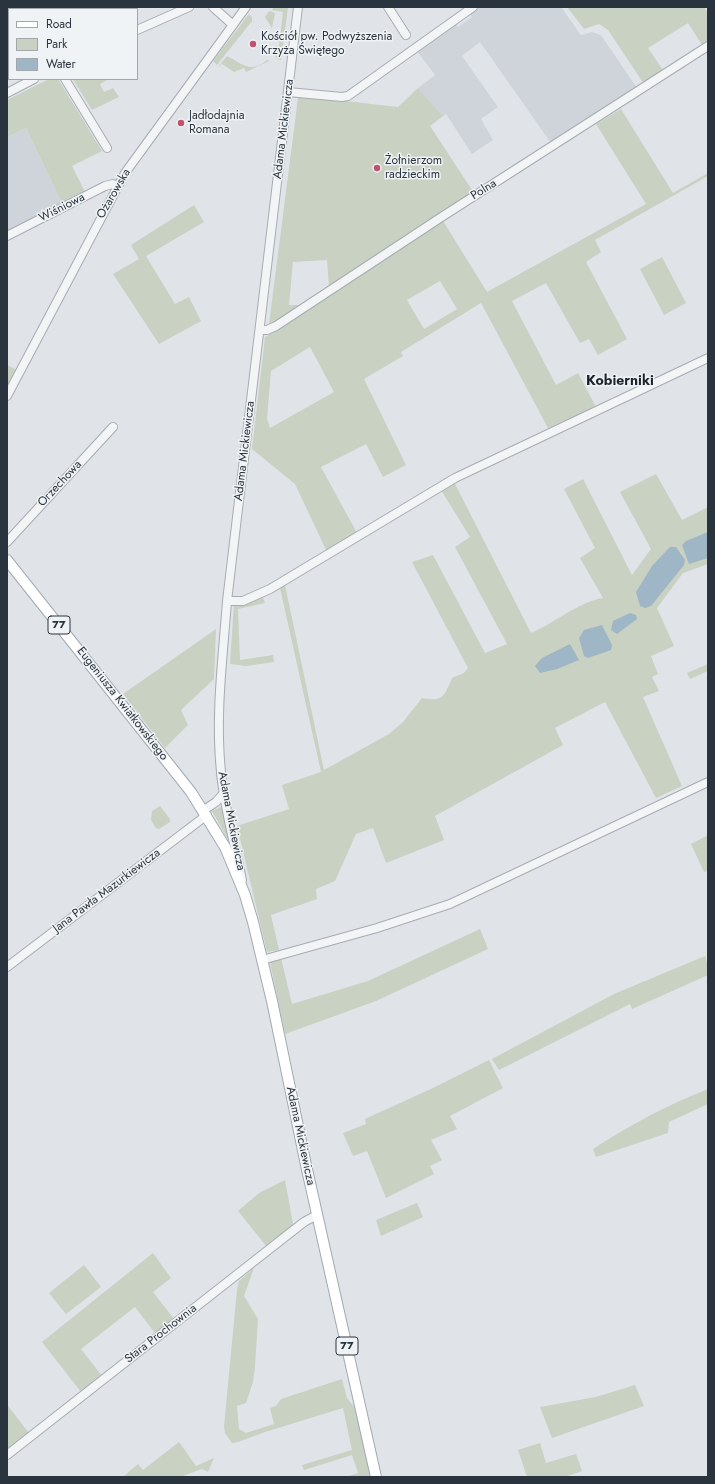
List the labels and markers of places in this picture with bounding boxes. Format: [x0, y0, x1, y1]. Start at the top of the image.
place label: Kościół pw. Podwyższenia Krzyża Świętego [261, 30, 392, 58]
marker: Kościół pw. Podwyższenia Krzyża Świętego [248, 39, 258, 49]
place label: Jadłodajnia Romana [189, 109, 245, 137]
marker: Jadłodajnia Romana [176, 118, 186, 128]
place label: Żołnierzom radzieckim [385, 154, 442, 182]
marker: Żołnierzom radzieckim [372, 163, 382, 173]

